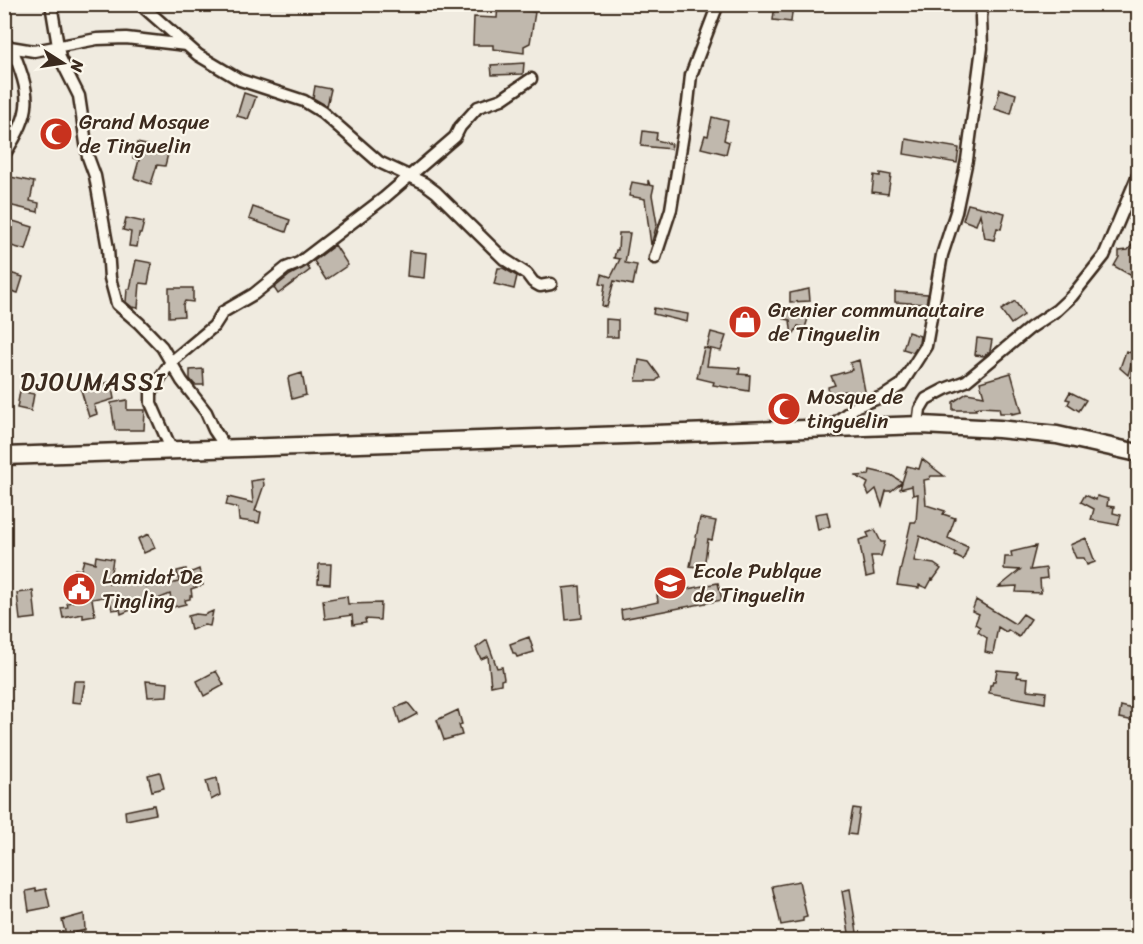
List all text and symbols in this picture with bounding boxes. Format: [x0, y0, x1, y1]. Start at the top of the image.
north arrow [33, 33, 93, 93]
text: N [62, 57, 93, 75]
place label: Grand Mosque de Tinguelin [79, 103, 210, 165]
mosque icon: Grand Mosque de Tinguelin [38, 116, 74, 152]
place label: Grenier communautaire de Tinguelin [768, 291, 985, 353]
shop icon: Grenier communautaire de Tinguelin [727, 304, 763, 340]
district label: DJOUMASSI [20, 361, 166, 403]
place label: Mosque de tinguelin [807, 378, 904, 440]
mosque icon: Mosque de tinguelin [766, 391, 802, 427]
place label: Ecole Publque de Tinguelin [693, 552, 822, 614]
place label: Lamidat De Tingling [102, 558, 203, 620]
school or university icon: Ecole Publque de Tinguelin [652, 565, 688, 601]
public building icon: Lamidat De Tingling [61, 571, 97, 607]

